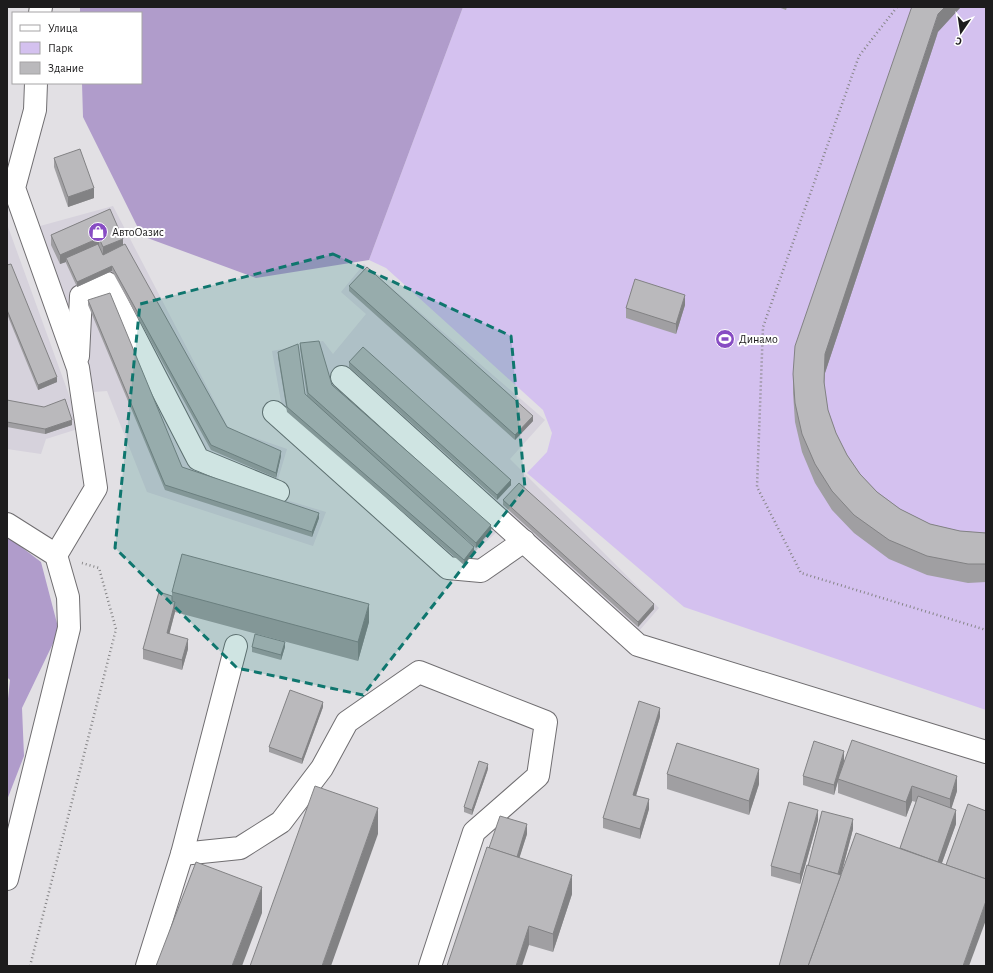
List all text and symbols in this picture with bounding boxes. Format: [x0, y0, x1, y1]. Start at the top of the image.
legend [12, 12, 142, 84]
north arrow [941, 12, 981, 52]
text: Улица [48, 22, 78, 34]
text: С [955, 35, 963, 47]
text: Парк [48, 42, 73, 54]
text: Здание [48, 62, 84, 74]
shop icon: АвтоОазис [87, 221, 109, 243]
place label: АвтоОазис [112, 226, 164, 238]
sports icon: Динамо [714, 328, 736, 350]
place label: Динамо [739, 333, 778, 345]

